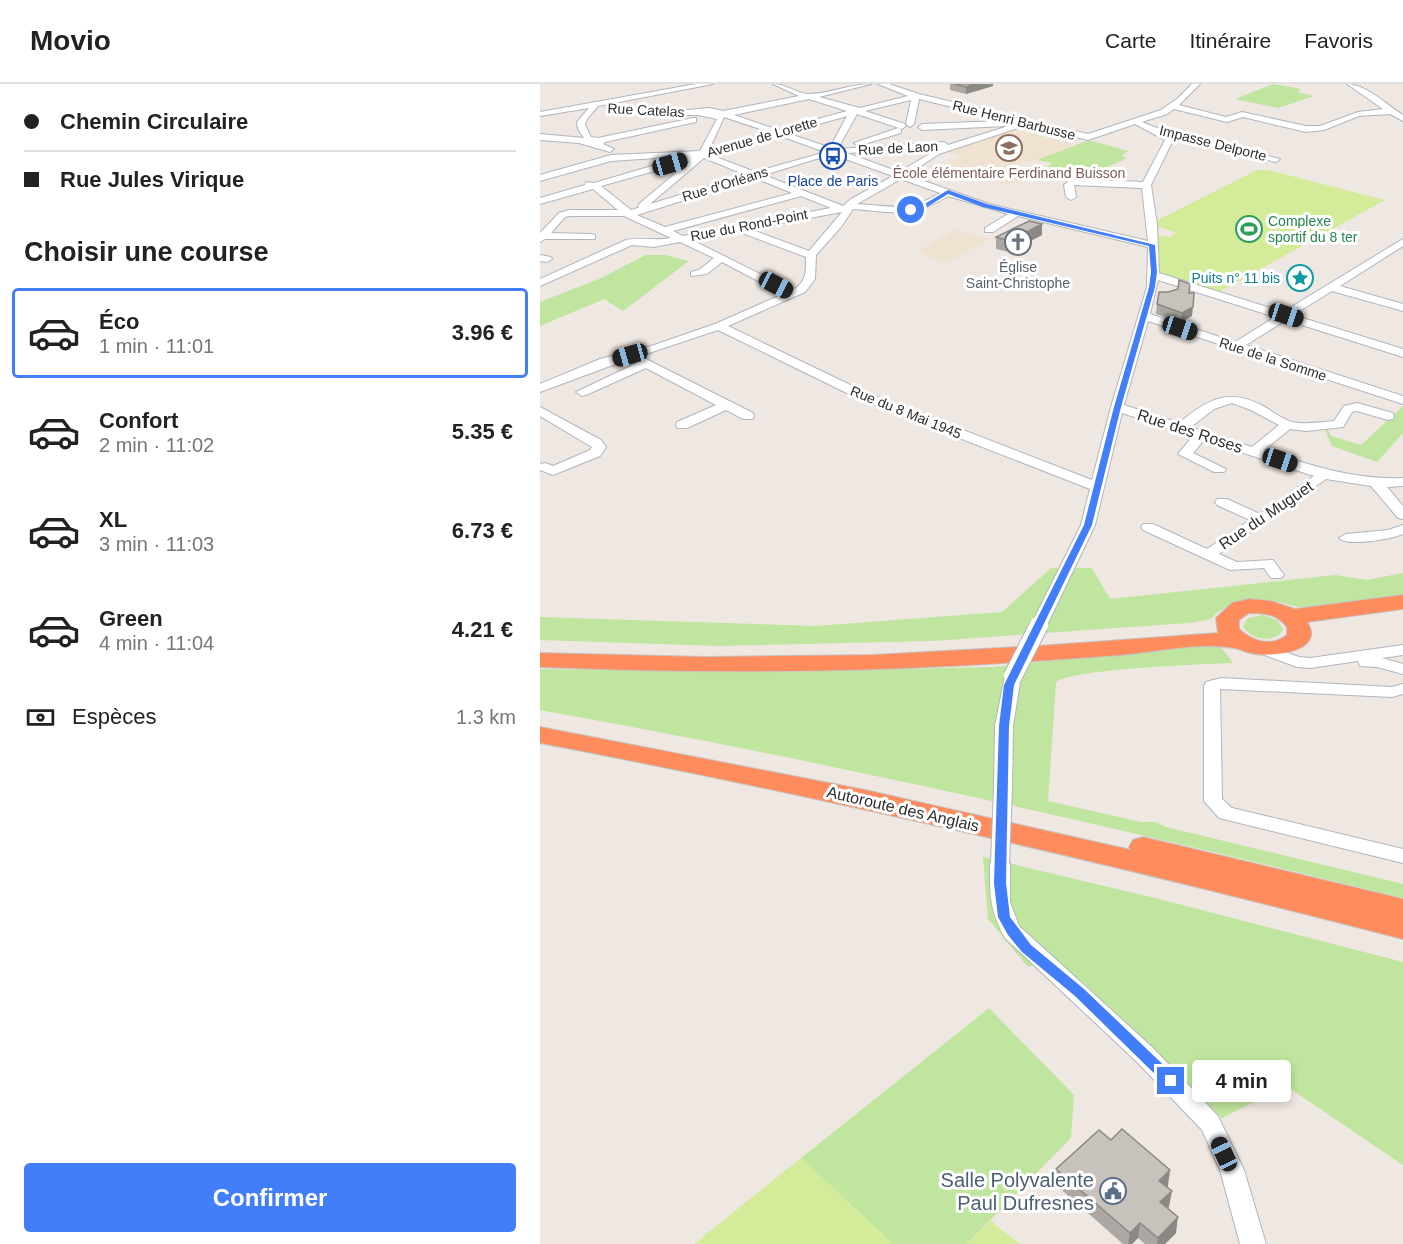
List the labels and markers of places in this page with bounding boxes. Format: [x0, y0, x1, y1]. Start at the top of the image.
school or university icon: École élémentaire Ferdinand Buisson [994, 133, 1024, 163]
bus stop icon: Place de Paris [818, 141, 848, 171]
place label: École élémentaire Ferdinand Buisson [893, 165, 1125, 181]
place label: Place de Paris [788, 173, 878, 189]
place label: Complexe sportif du 8 ter [1268, 213, 1358, 245]
sports icon: Complexe sportif du 8 ter [1234, 214, 1264, 244]
church icon: Église Saint-Christophe [1003, 227, 1033, 257]
place label: Église Saint-Christophe [966, 259, 1070, 291]
place icon: Puits n° 11 bis [1285, 263, 1315, 293]
place label: Puits n° 11 bis [1191, 270, 1280, 286]
place label: Salle Polyvalente Paul Dufresnes [941, 1169, 1094, 1214]
public building icon: Salle Polyvalente Paul Dufresnes [1098, 1176, 1128, 1206]

